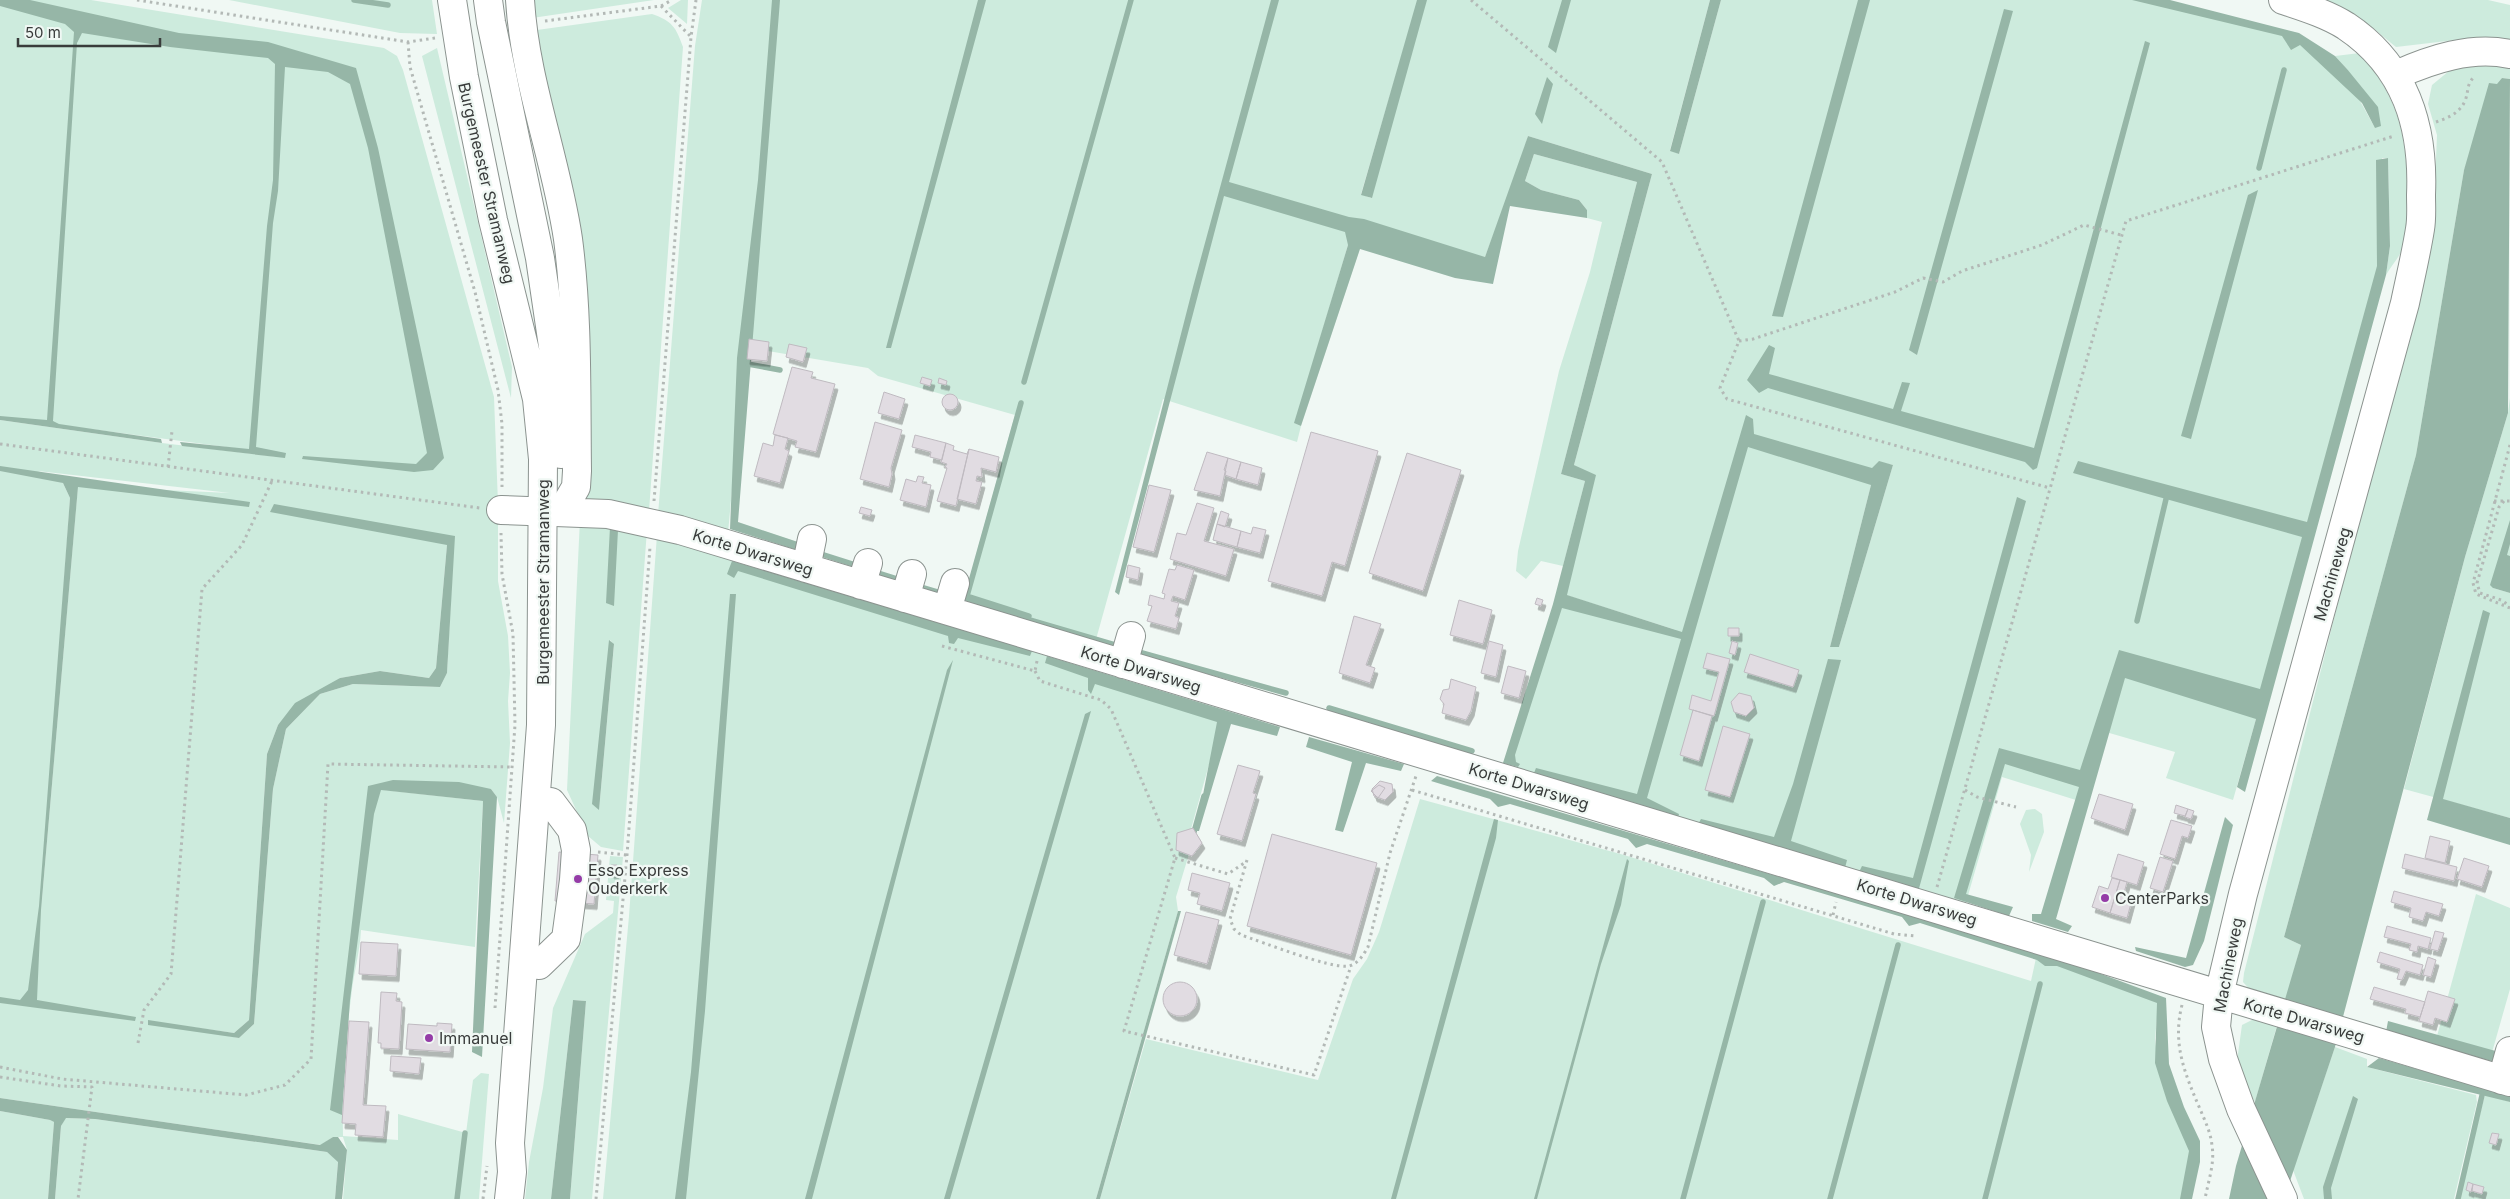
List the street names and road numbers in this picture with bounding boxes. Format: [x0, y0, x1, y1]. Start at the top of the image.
street label: Burgemeester Stramanweg [454, 80, 520, 286]
street label: Burgemeester Stramanweg [533, 479, 553, 685]
street label: Korte Dwarsweg [690, 524, 816, 580]
street label: Machineweg [2309, 525, 2355, 623]
street label: Korte Dwarsweg [1078, 641, 1204, 697]
street label: Korte Dwarsweg [1466, 758, 1592, 814]
street label: Korte Dwarsweg [1854, 874, 1980, 930]
street label: Machineweg [2209, 916, 2247, 1014]
street label: Korte Dwarsweg [2241, 993, 2367, 1047]

